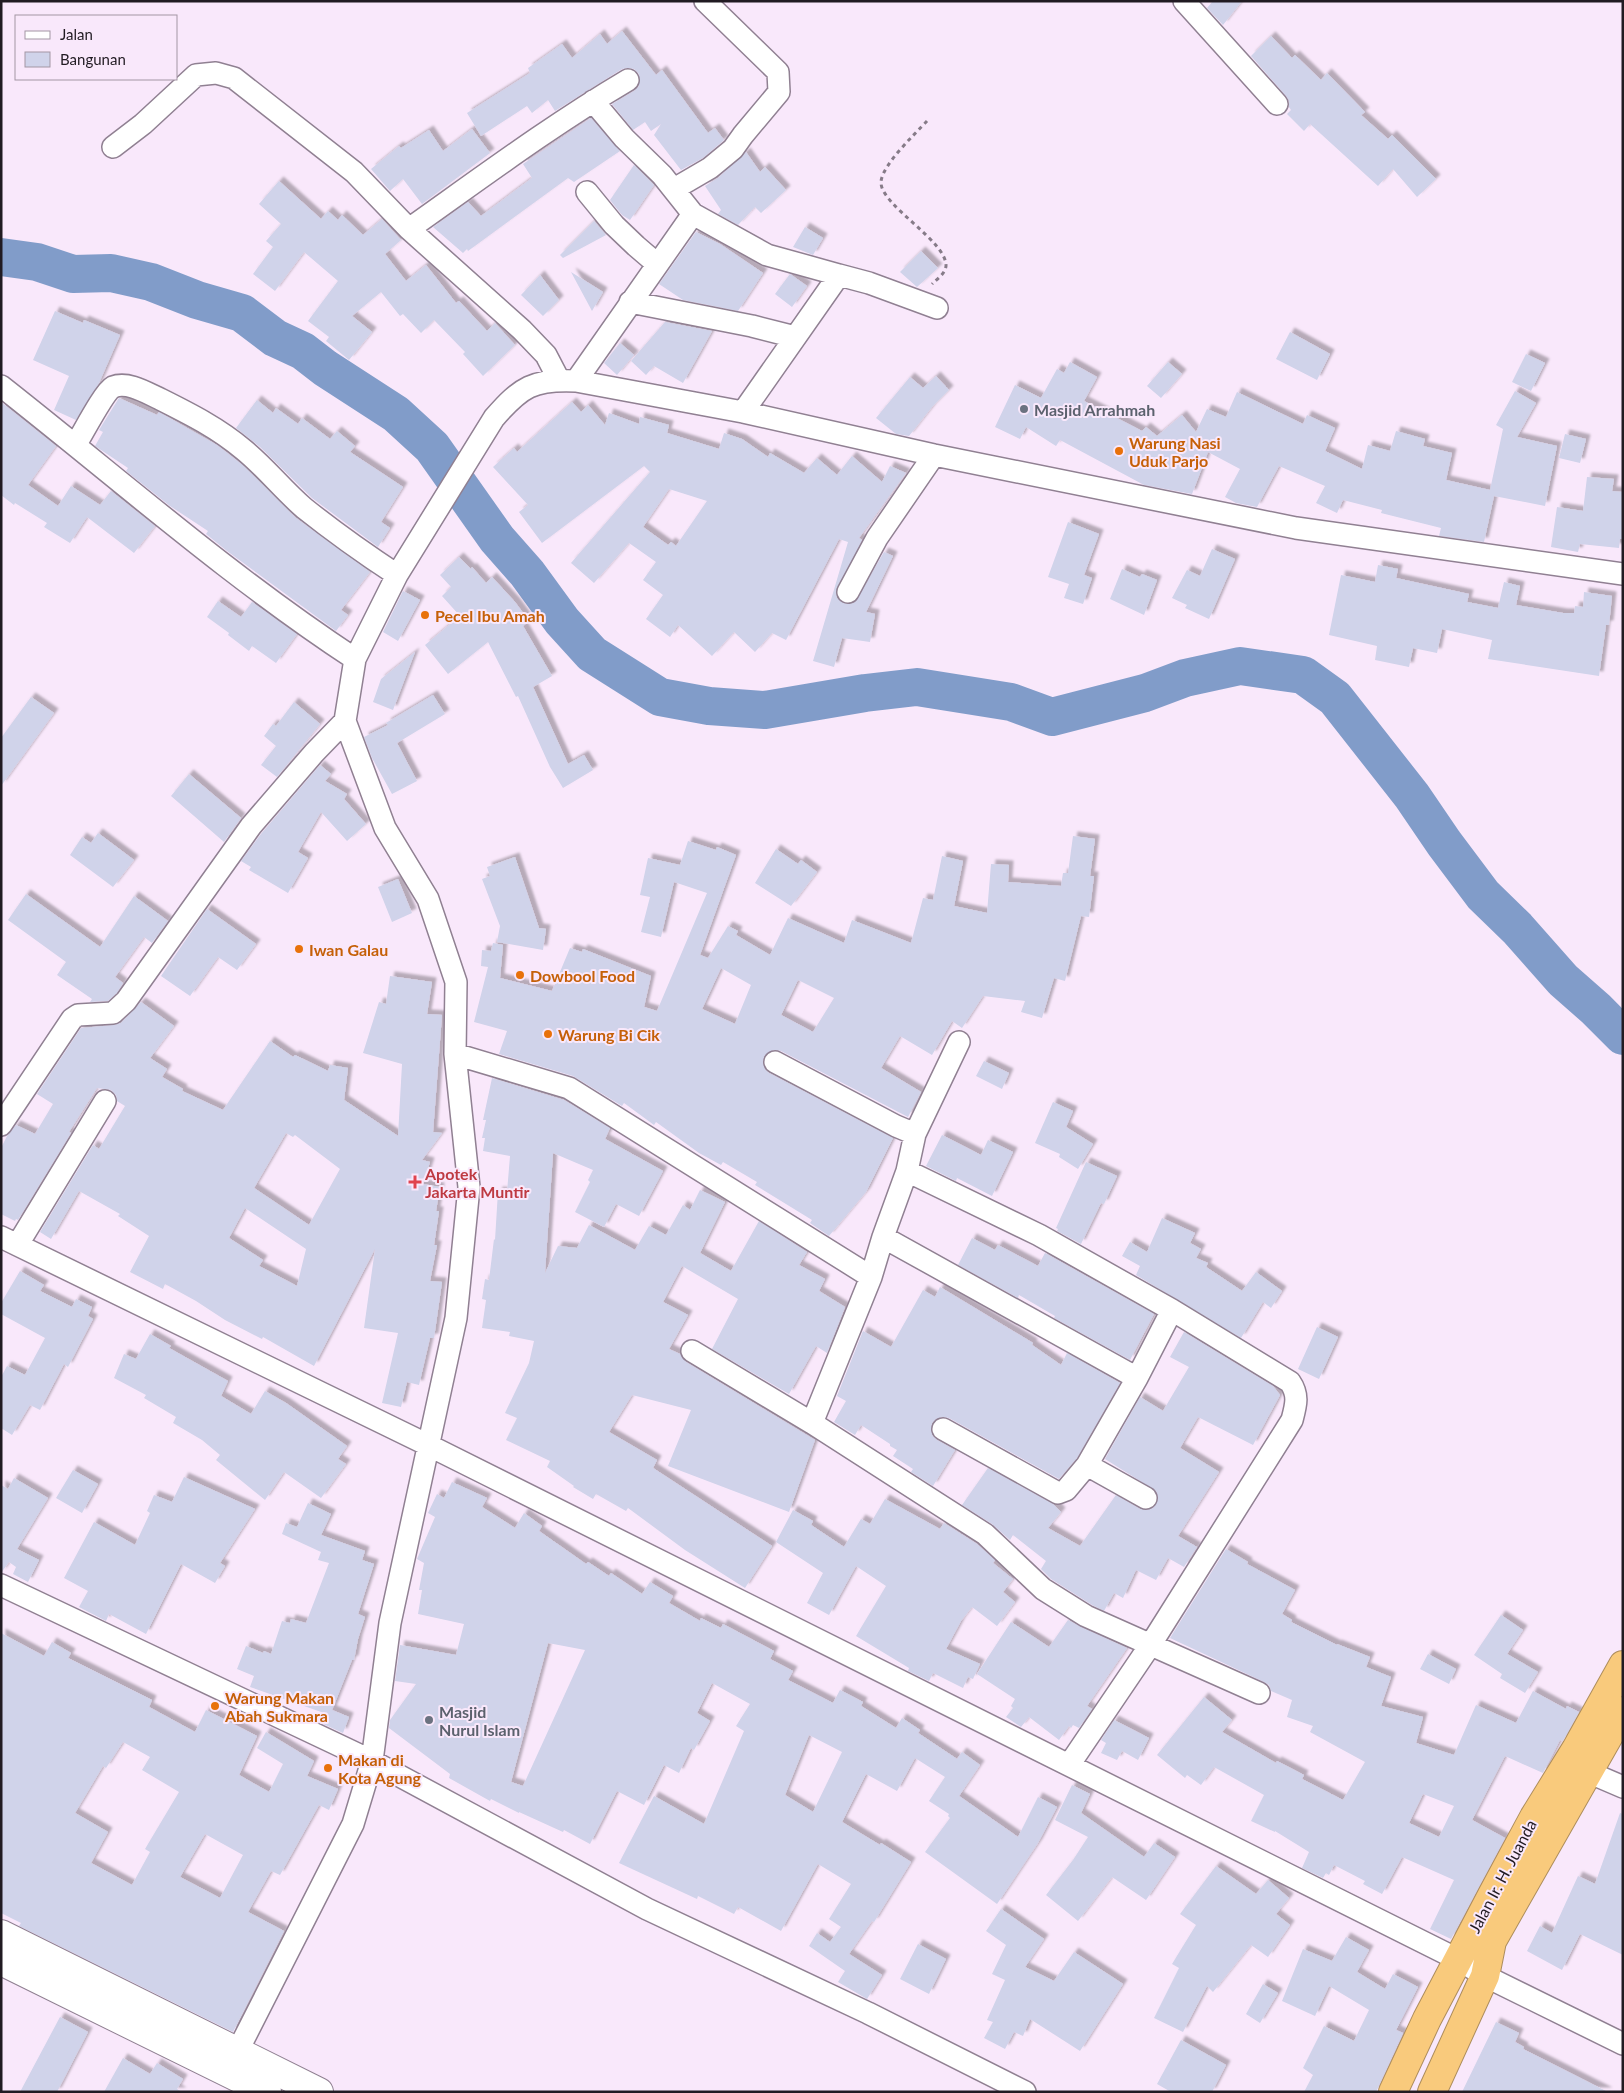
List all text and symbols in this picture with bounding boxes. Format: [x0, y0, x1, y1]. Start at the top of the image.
legend [15, 15, 178, 80]
text: Jalan [60, 25, 93, 43]
text: Bangunan [60, 50, 126, 68]
place label: Masjid Arrahmah [1034, 400, 1155, 419]
marker: Masjid Arrahmah [1018, 403, 1030, 415]
place label: Warung Nasi Uduk Parjo [1129, 433, 1221, 470]
marker: Warung Nasi Uduk Parjo [1113, 445, 1125, 457]
place label: Pecel Ibu Amah [435, 606, 545, 625]
marker: Pecel Ibu Amah [419, 609, 431, 621]
place label: Iwan Galau [309, 940, 388, 959]
marker: Iwan Galau [293, 943, 305, 955]
place label: Dowbool Food [530, 966, 635, 985]
marker: Dowbool Food [514, 969, 526, 981]
place label: Warung Bi Cik [558, 1025, 660, 1044]
marker: Warung Bi Cik [542, 1028, 554, 1040]
place label: Apotek Jakarta Muntir [424, 1164, 530, 1201]
marker: Apotek Jakarta Muntir [409, 1176, 421, 1188]
place label: Warung Makan Abah Sukmara [224, 1688, 334, 1725]
marker: Warung Makan Abah Sukmara [209, 1700, 221, 1712]
place label: Masjid Nurul Islam [439, 1702, 520, 1739]
marker: Masjid Nurul Islam [423, 1714, 435, 1726]
place label: Makan di Kota Agung [338, 1750, 421, 1787]
marker: Makan di Kota Agung [322, 1762, 334, 1774]
street label: Jalan Ir. H. Juanda [1464, 1816, 1540, 1936]

